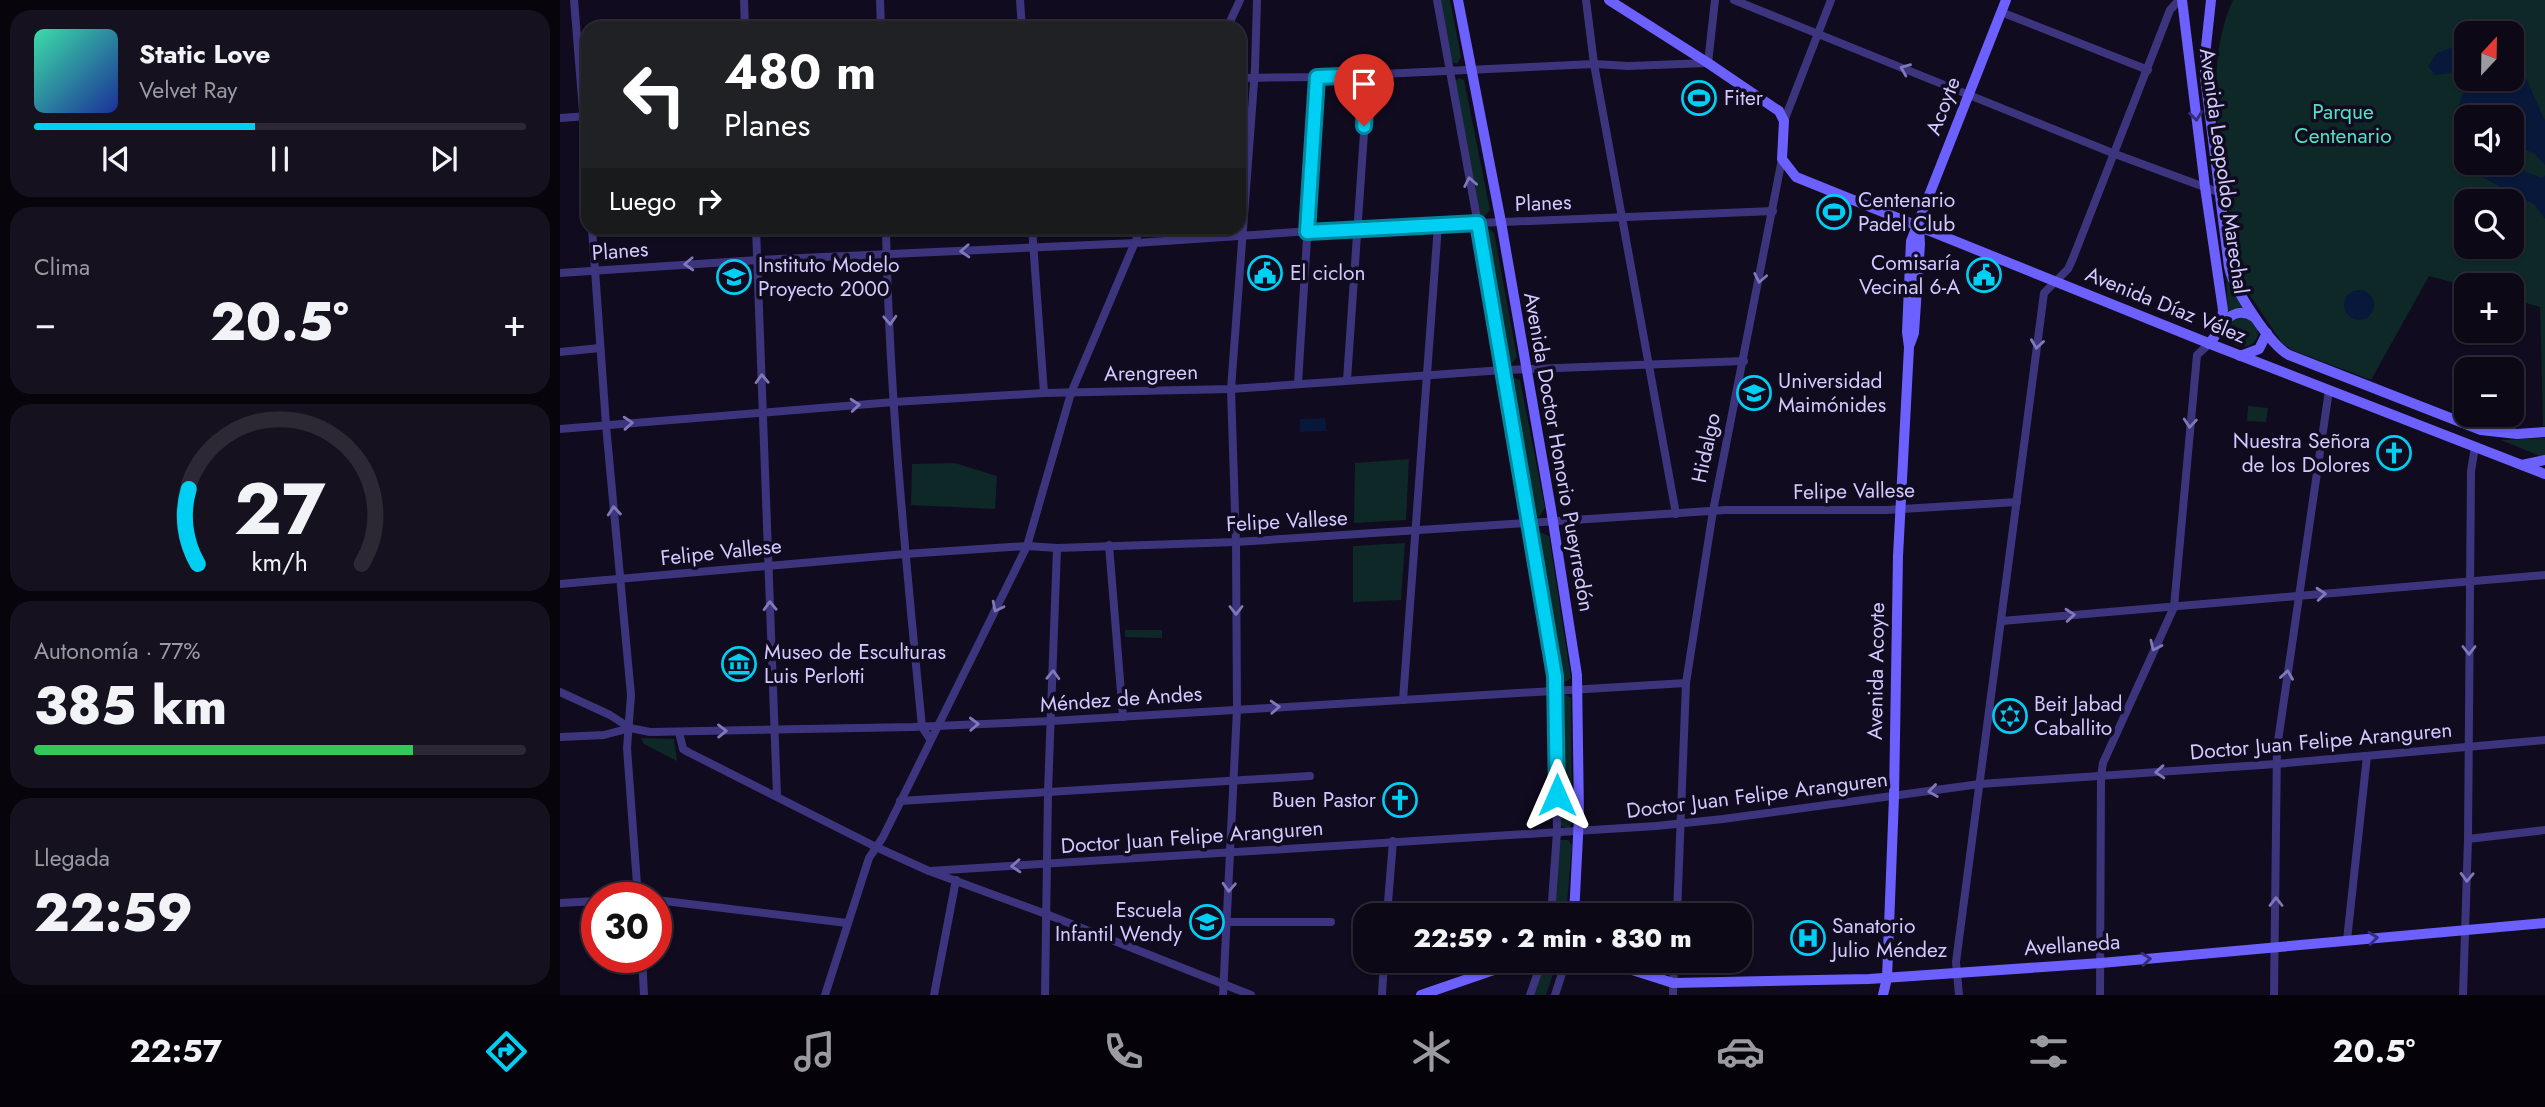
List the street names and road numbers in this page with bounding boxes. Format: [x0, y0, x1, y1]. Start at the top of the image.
street label: Avenida Leopoldo Marechal [2192, 46, 2256, 296]
street label: Acoyte [1918, 72, 1968, 139]
street label: Planes [1514, 187, 1572, 219]
street label: Planes [591, 234, 649, 268]
street label: Avenida Díaz Vélez [2081, 259, 2251, 351]
street label: Avenida Doctor Honorio Pueyrredón [1516, 290, 1602, 614]
street label: Arengreen [1104, 357, 1198, 389]
street label: Hidalgo [1684, 410, 1728, 486]
street label: Felipe Vallese [1793, 475, 1915, 507]
street label: Felipe Vallese [1225, 503, 1349, 539]
street label: Felipe Vallese [659, 531, 783, 573]
street label: Avenida Acoyte [1860, 602, 1892, 740]
street label: Méndez de Andes [1039, 678, 1203, 720]
street label: Doctor Juan Felipe Aranguren [2189, 715, 2453, 767]
street label: Doctor Juan Felipe Aranguren [1625, 764, 1889, 826]
street label: Doctor Juan Felipe Aranguren [1060, 813, 1324, 861]
street label: Avellaneda [2023, 927, 2121, 963]

